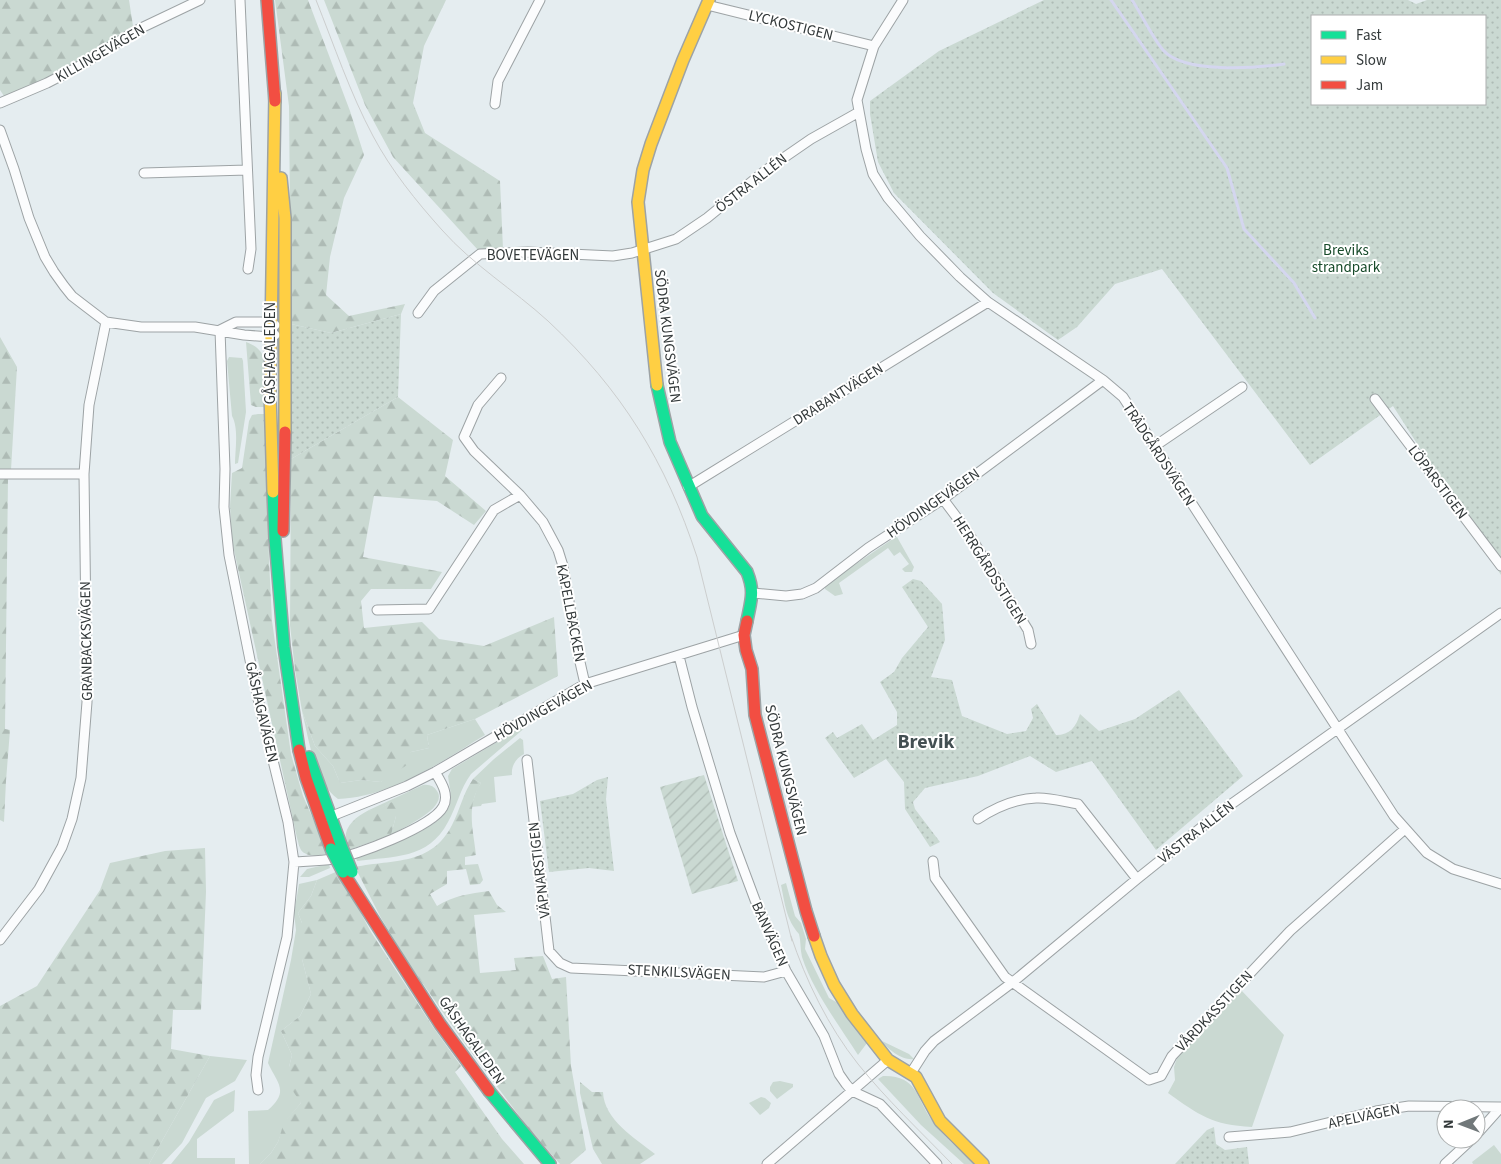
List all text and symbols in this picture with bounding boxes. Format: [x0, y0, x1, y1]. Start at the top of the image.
street label: LYCKOSTIGEN [746, 5, 835, 46]
legend [1311, 15, 1486, 105]
street label: KILLINGEVÄGEN [52, 19, 149, 88]
text: Fast [1356, 25, 1382, 46]
text: Slow [1356, 50, 1387, 71]
text: Jam [1356, 75, 1383, 96]
street label: ÖSTRA ALLÉN [711, 149, 792, 218]
park label: Breviks strandpark [1312, 240, 1381, 278]
street label: BOVETEVÄGEN [487, 245, 579, 266]
street label: SÖDRA KUNGSVÄGEN [649, 268, 686, 404]
street label: GÅSHAGALEDEN [260, 302, 281, 404]
street label: DRABANTVÄGEN [789, 358, 887, 431]
street label: TRÄDGÅRDSVÄGEN [1117, 398, 1200, 510]
street label: LÖPARSTIGEN [1403, 441, 1472, 524]
street label: HÖVDINGEVÄGEN [882, 463, 984, 543]
street label: HERRGÅRDSSTIGEN [948, 512, 1031, 629]
street label: KAPELLBACKEN [551, 562, 590, 664]
street label: GRANBACKSVÄGEN [75, 581, 98, 701]
street label: GÅSHAGAVÄGEN [240, 660, 283, 765]
street label: HÖVDINGEVÄGEN [490, 675, 596, 746]
street label: SÖDRA KUNGSVÄGEN [759, 702, 812, 838]
district label: Brevik [897, 728, 955, 756]
street label: VÄSTRA ALLÉN [1154, 796, 1239, 869]
street label: VÄPNARSTIGEN [523, 821, 556, 919]
street label: BANVÄGEN [746, 898, 793, 970]
street label: STENKILSVÄGEN [627, 959, 731, 986]
street label: VÅRDKASSTIGEN [1171, 966, 1258, 1057]
street label: GÅSHAGALEDEN [434, 992, 510, 1088]
street label: APELVÄGEN [1326, 1099, 1402, 1134]
north arrow [1436, 1099, 1486, 1149]
text: N [1439, 1119, 1459, 1129]

